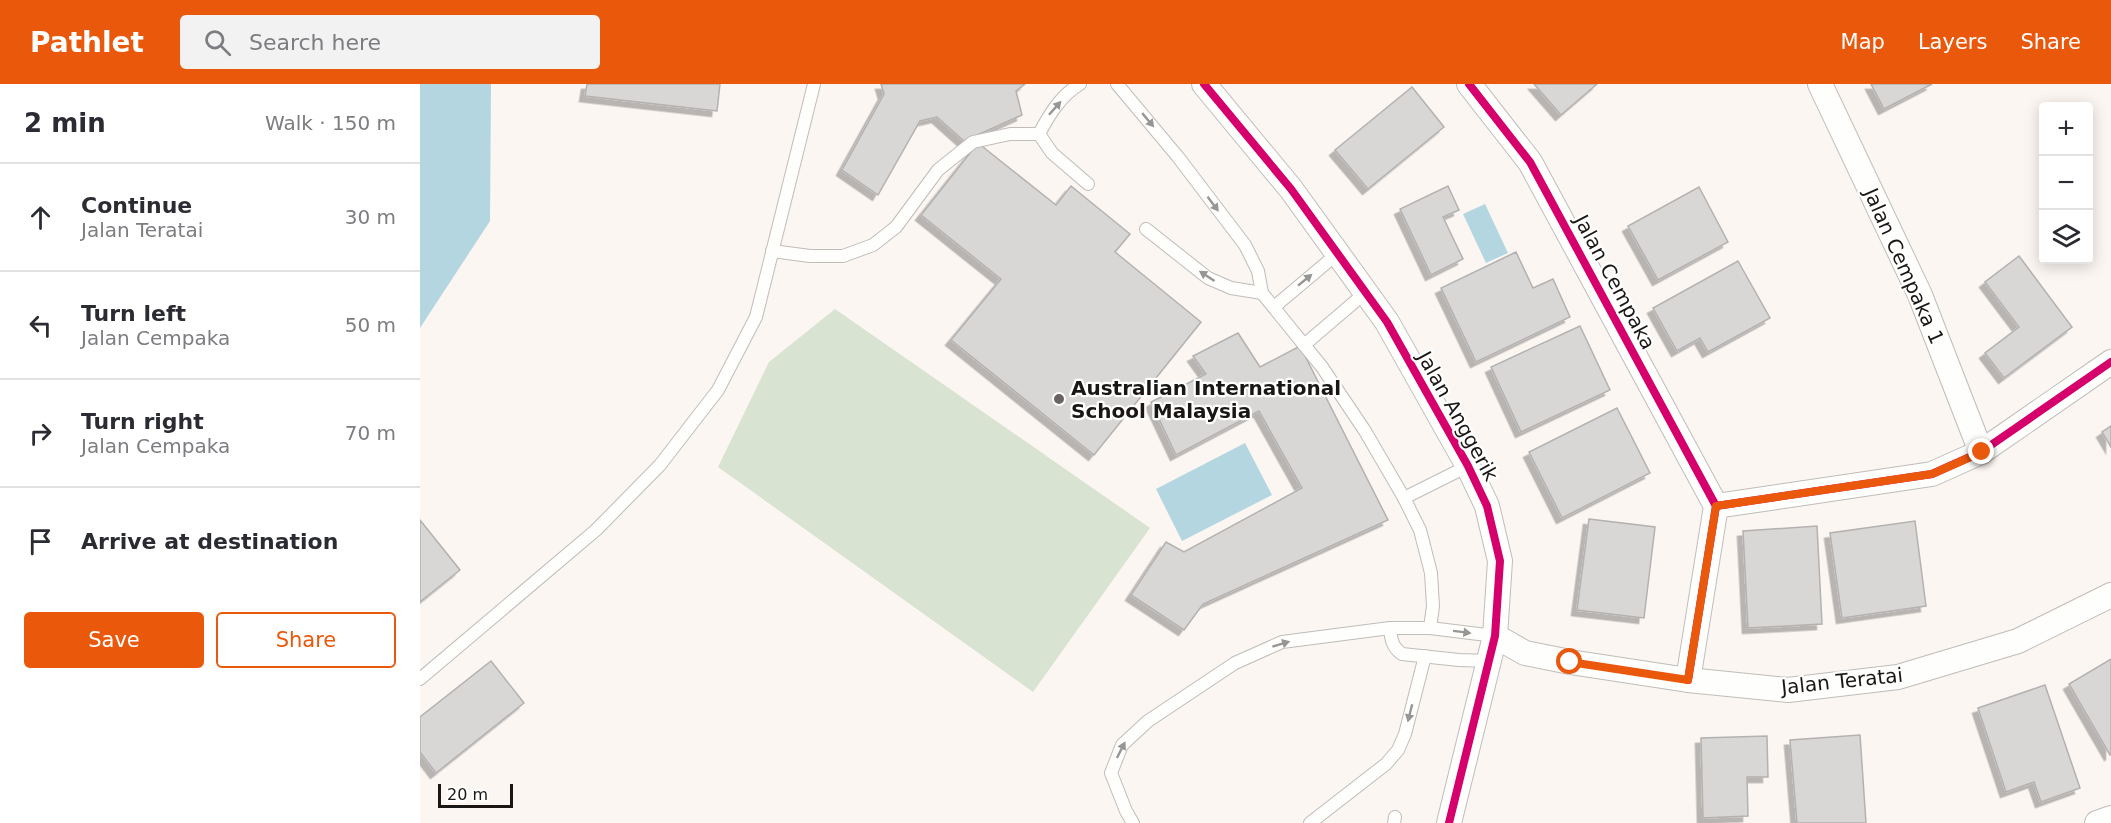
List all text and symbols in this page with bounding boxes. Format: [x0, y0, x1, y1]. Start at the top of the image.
search box [180, 15, 600, 69]
text: Pathlet [30, 26, 144, 59]
icon: search [201, 26, 234, 59]
text: Search here [249, 30, 381, 55]
text: Map [1841, 30, 1885, 54]
text: Layers [1918, 30, 1987, 54]
text: Share [2020, 30, 2081, 54]
one-way arrow [1048, 101, 1061, 116]
map controls [2039, 102, 2093, 264]
button: + [2039, 102, 2093, 156]
text: 2 min [24, 108, 106, 138]
text: Walk · 150 m [265, 111, 396, 135]
one-way arrow [1141, 112, 1154, 128]
button: − [2039, 156, 2093, 210]
street label: Jalan Cempaka 1 [1858, 182, 1949, 348]
text: Continue [81, 193, 192, 218]
one-way arrow [1207, 196, 1219, 211]
icon: ahead [24, 201, 57, 234]
text: 30 m [345, 205, 396, 229]
street label: Jalan Cempaka [1568, 209, 1661, 354]
button: layers [2039, 210, 2093, 264]
text: Jalan Teratai [81, 218, 203, 242]
one-way arrow [1199, 270, 1216, 281]
one-way arrow [1298, 275, 1313, 287]
text: Turn left [81, 301, 186, 326]
icon: left [24, 309, 57, 342]
text: 50 m [345, 313, 396, 337]
text: Jalan Cempaka [81, 326, 230, 350]
street label: Jalan Anggerik [1412, 345, 1504, 485]
place label: Australian International School Malaysia [1071, 376, 1341, 423]
marker: Australian International School Malaysia [1052, 392, 1066, 406]
text: Turn right [81, 409, 204, 434]
icon: right [24, 417, 57, 450]
text: 70 m [345, 421, 396, 445]
text: Jalan Cempaka [81, 434, 230, 458]
route end [1968, 438, 1994, 464]
icon: arrive [24, 525, 57, 558]
text: Arrive at destination [81, 529, 338, 554]
button: Save [24, 612, 204, 668]
button: Share [216, 612, 396, 668]
one-way arrow [1453, 627, 1472, 637]
one-way arrow [1272, 639, 1290, 648]
route start [1556, 648, 1582, 674]
street label: Jalan Teratai [1778, 663, 1904, 700]
one-way arrow [1405, 704, 1414, 722]
one-way arrow [1116, 742, 1125, 759]
scale bar [438, 781, 513, 808]
text: 20 m [447, 785, 488, 804]

